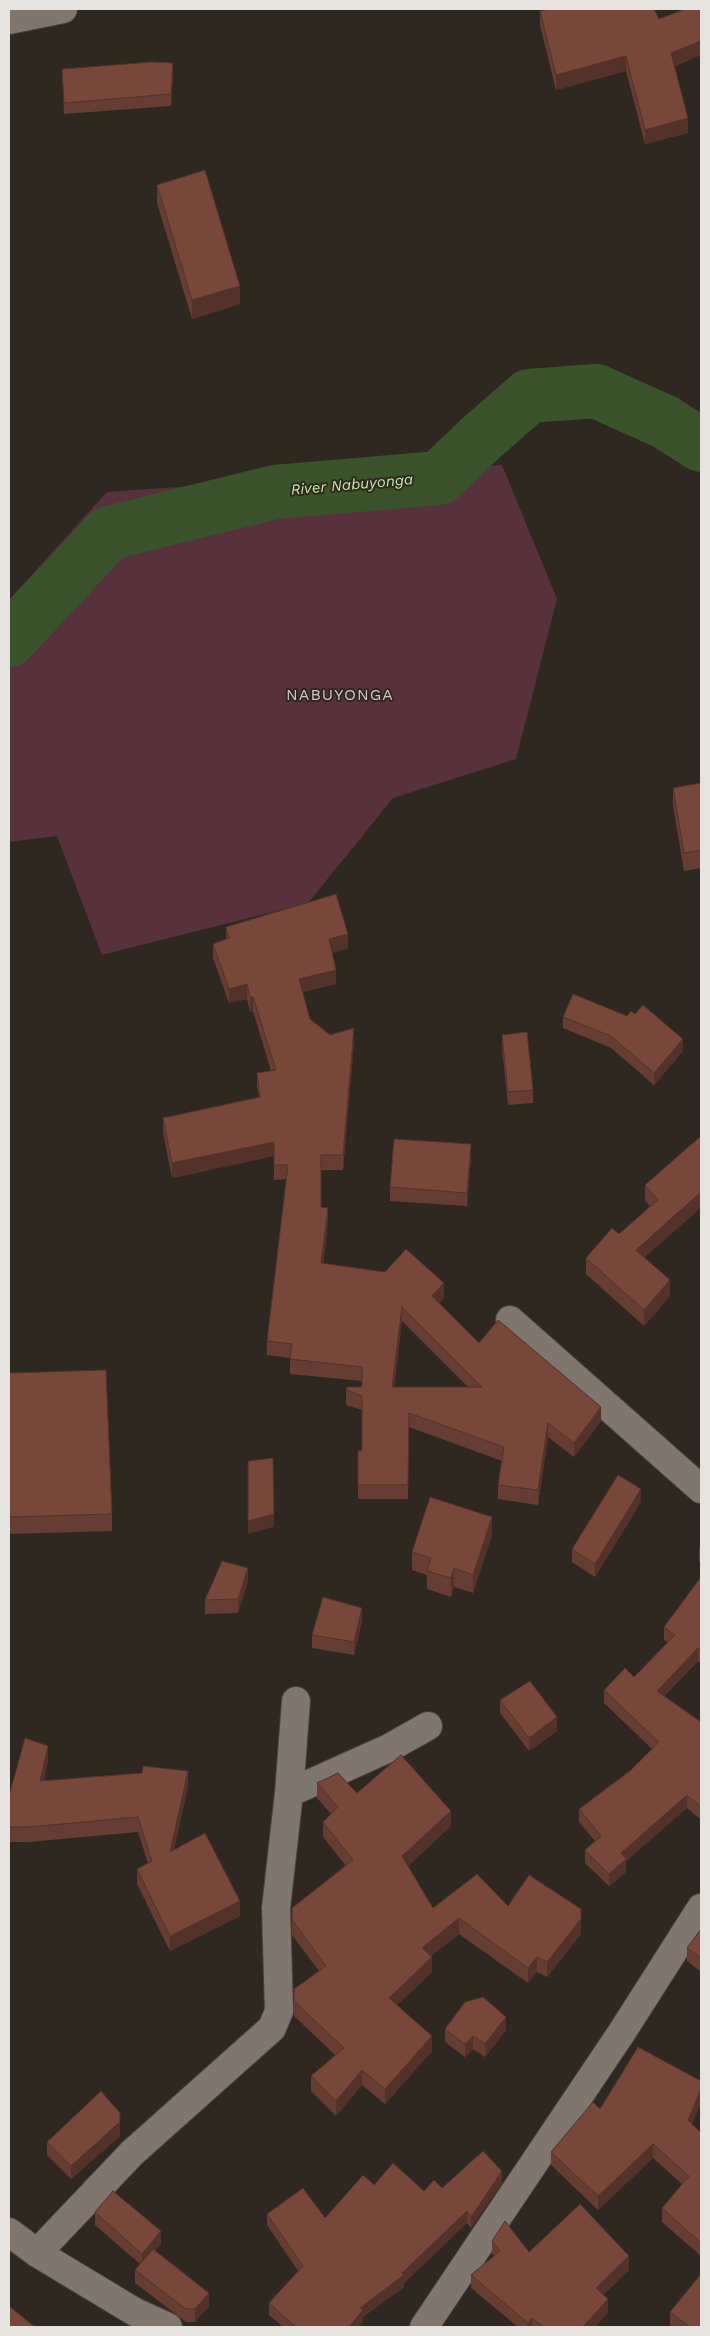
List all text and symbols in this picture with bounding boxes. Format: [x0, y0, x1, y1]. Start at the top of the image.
water label: River Nabuyonga [290, 471, 414, 499]
district label: NABUYONGA [285, 685, 395, 705]

